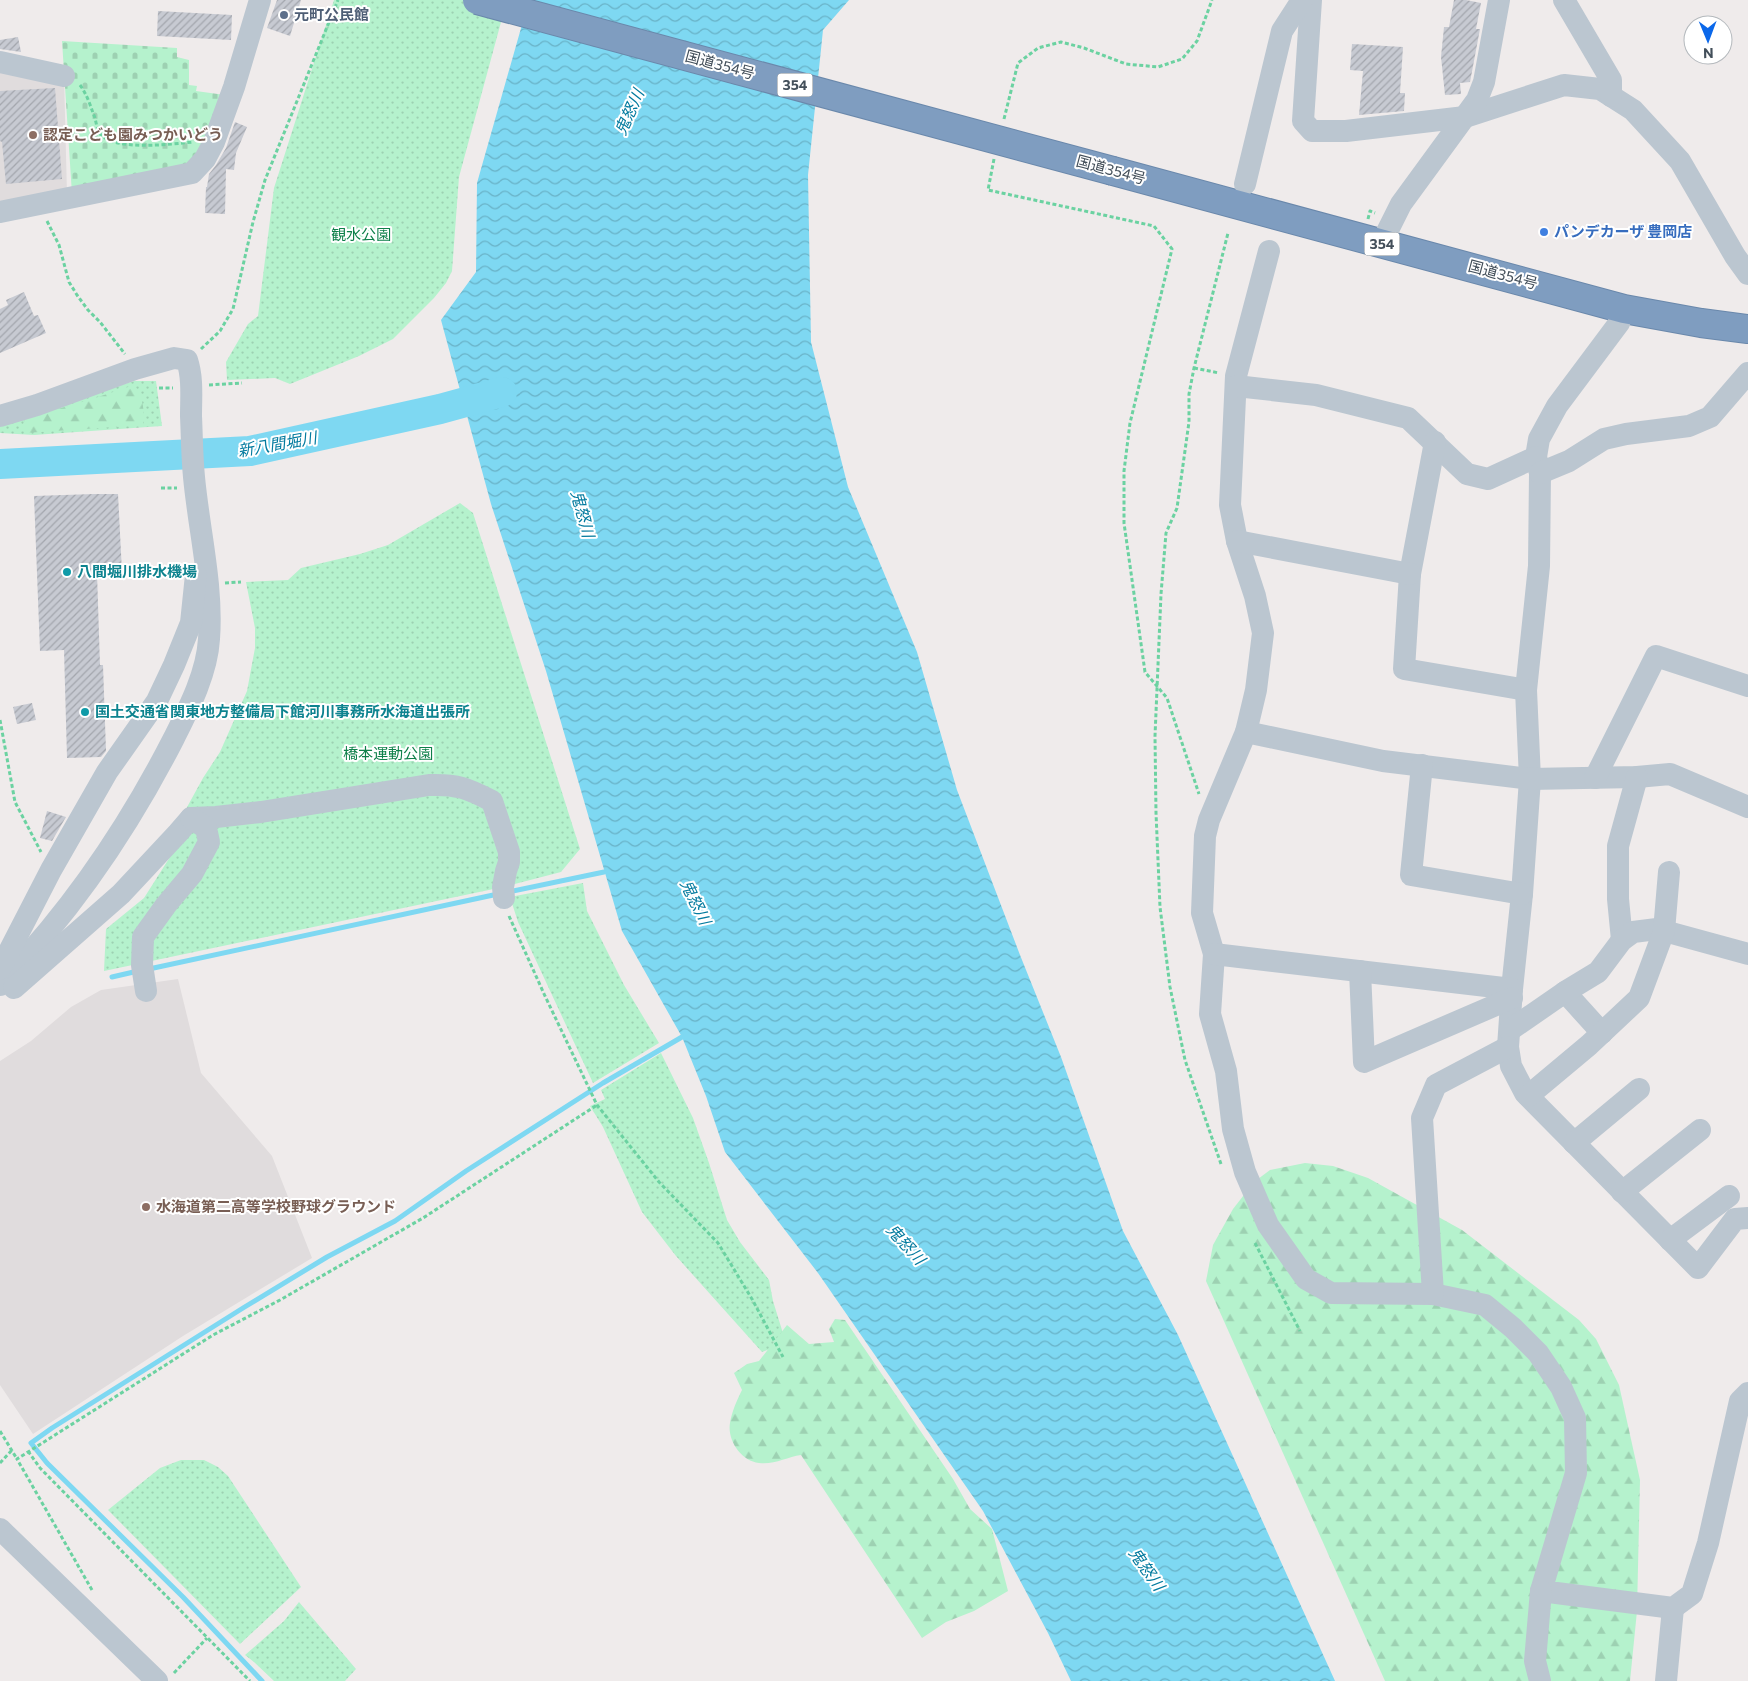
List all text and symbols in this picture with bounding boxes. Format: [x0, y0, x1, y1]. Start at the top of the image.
place label: 元町公民館 [294, 5, 369, 23]
marker: 元町公民館 [278, 9, 290, 21]
north arrow [1683, 15, 1733, 65]
text: N [1703, 45, 1714, 62]
street label: 国道354号 [684, 46, 757, 82]
road number: 354 [778, 74, 812, 96]
water label: 鬼怒川 [610, 84, 648, 138]
place label: 認定こども園みつかいどう [43, 125, 223, 143]
marker: 認定こども園みつかいどう [27, 129, 39, 141]
street label: 国道354号 [1075, 151, 1148, 187]
place label: パンデカーザ 豊岡店 [1554, 222, 1692, 240]
park label: 観水公園 [331, 225, 391, 243]
marker: パンデカーザ 豊岡店 [1538, 226, 1550, 238]
road number: 354 [1364, 232, 1400, 255]
street label: 国道354号 [1467, 256, 1540, 292]
water label: 新八間堀川 [236, 427, 320, 460]
water label: 鬼怒川 [568, 488, 599, 541]
place label: 八間堀川排水機場 [77, 562, 197, 580]
marker: 八間堀川排水機場 [61, 566, 73, 578]
place label: 国土交通省関東地方整備局下館河川事務所水海道出張所 [95, 702, 470, 720]
marker: 国土交通省関東地方整備局下館河川事務所水海道出張所 [79, 706, 91, 718]
park label: 橋本運動公園 [343, 744, 433, 762]
water label: 鬼怒川 [677, 876, 716, 929]
place label: 水海道第二高等学校野球グラウンド [156, 1197, 396, 1215]
marker: 水海道第二高等学校野球グラウンド [140, 1201, 152, 1213]
water label: 鬼怒川 [883, 1219, 931, 1269]
water label: 鬼怒川 [1126, 1544, 1170, 1595]

